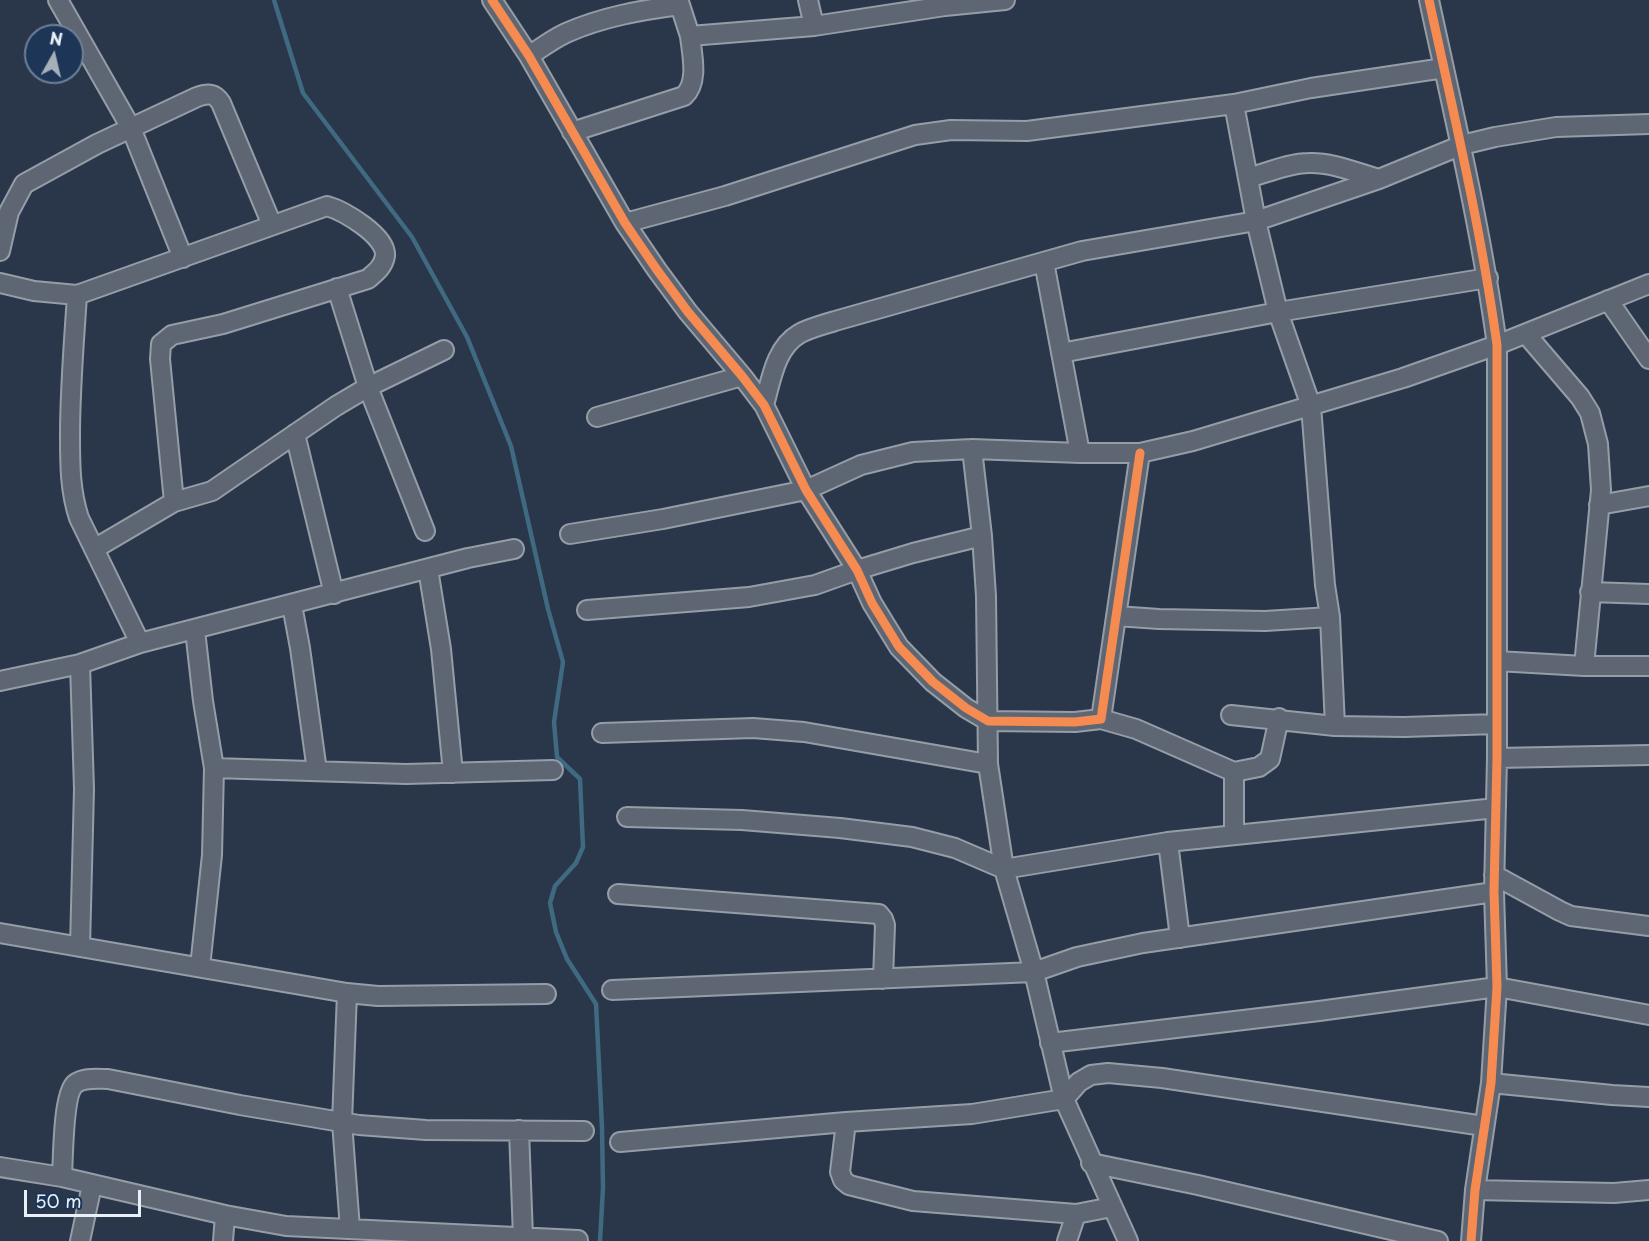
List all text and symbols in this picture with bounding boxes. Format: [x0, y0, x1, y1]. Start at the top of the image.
north arrow [24, 24, 84, 84]
text: N [48, 25, 64, 51]
scale bar [27, 1178, 144, 1216]
text: 50 m [35, 1187, 82, 1214]

